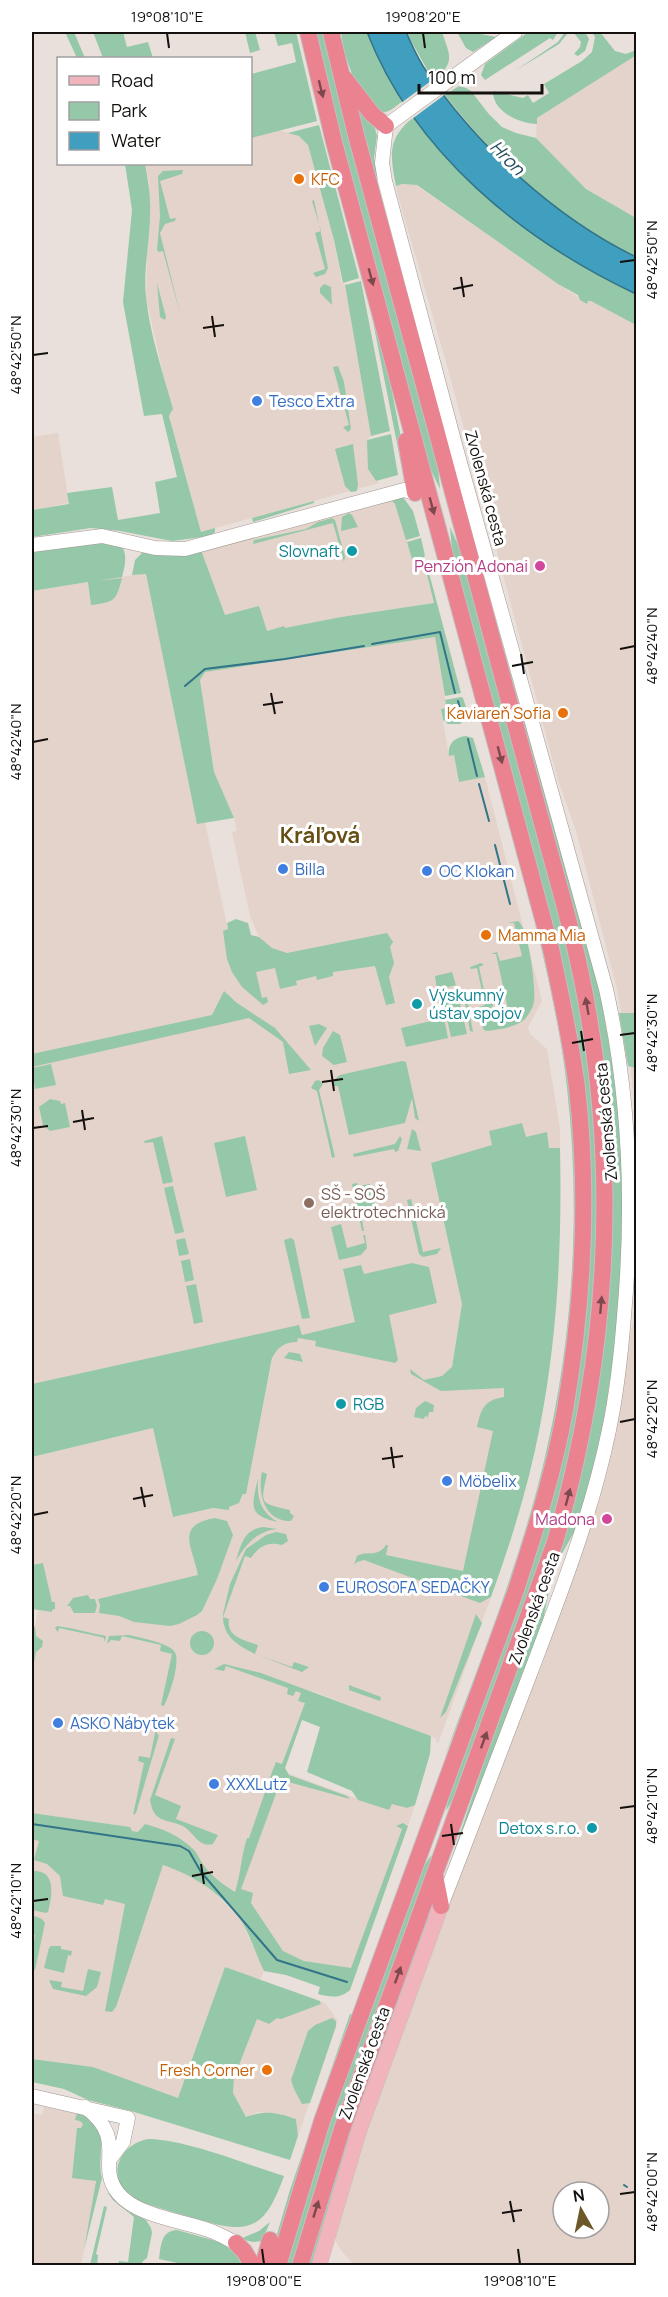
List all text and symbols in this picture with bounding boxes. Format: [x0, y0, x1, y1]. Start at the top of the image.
text: 19°08'10"E [131, 6, 203, 27]
text: 19°08'20"E [385, 6, 461, 27]
legend [57, 57, 252, 165]
scale bar [419, 57, 542, 95]
text: 100 m [428, 65, 476, 89]
text: Road [111, 68, 154, 92]
one-way arrow [316, 79, 326, 98]
text: Park [111, 98, 148, 122]
text: Water [111, 128, 161, 152]
water label: Hron [485, 135, 531, 181]
place label: KFC [311, 168, 340, 190]
marker: KFC [292, 172, 306, 186]
text: 48°42'50"N [641, 221, 662, 299]
one-way arrow [366, 268, 376, 286]
text: 48°42'50"N [5, 316, 26, 394]
place label: Tesco Extra [269, 390, 355, 412]
marker: Tesco Extra [250, 394, 264, 408]
street label: Zvolenská cesta [460, 428, 512, 548]
one-way arrow [428, 497, 438, 515]
place label: Slovnaft [279, 540, 340, 562]
marker: Slovnaft [345, 544, 359, 558]
place label: Penzión Adonai [414, 555, 528, 577]
marker: Penzión Adonai [533, 559, 547, 573]
text: 48°42'40"N [641, 607, 662, 685]
place label: Kaviareň Sofia [447, 702, 551, 724]
text: 48°42'40"N [5, 703, 26, 781]
marker: Kaviareň Sofia [556, 706, 570, 720]
one-way arrow [496, 746, 505, 764]
district label: Kráľová [280, 820, 360, 850]
place label: Billa [295, 858, 325, 880]
place label: OC Klokan [439, 860, 514, 882]
marker: Billa [276, 862, 290, 876]
marker: OC Klokan [420, 864, 434, 878]
place label: Mamma Mia [498, 924, 586, 946]
marker: Mamma Mia [479, 928, 493, 942]
place label: Výskumný ústav spojov [429, 984, 522, 1024]
text: 48°42'30"N [641, 994, 662, 1072]
one-way arrow [582, 996, 591, 1015]
marker: Výskumný ústav spojov [410, 997, 424, 1011]
street label: Zvolenská cesta [590, 1062, 622, 1182]
text: 48°42'30"N [5, 1089, 26, 1167]
place label: SŠ - SOŠ elektrotechnická [321, 1183, 446, 1223]
marker: SŠ - SOŠ elektrotechnická [302, 1196, 316, 1210]
one-way arrow [596, 1295, 606, 1314]
text: 48°42'20"N [641, 1380, 662, 1458]
place label: RGB [353, 1393, 384, 1415]
marker: RGB [334, 1397, 348, 1411]
place label: Möbelix [459, 1470, 517, 1492]
marker: Möbelix [440, 1474, 454, 1488]
text: 48°42'20"N [5, 1476, 26, 1554]
one-way arrow [564, 1488, 573, 1506]
place label: Madona [535, 1508, 595, 1530]
marker: Madona [600, 1512, 614, 1526]
street label: Zvolenská cesta [503, 1549, 565, 1667]
place label: EUROSOFA SEDAČKY [336, 1576, 490, 1598]
marker: EUROSOFA SEDAČKY [317, 1580, 331, 1594]
place label: ASKO Nábytek [70, 1712, 176, 1734]
marker: ASKO Nábytek [51, 1716, 65, 1730]
one-way arrow [479, 1731, 489, 1749]
text: 48°42'10"N [641, 1768, 662, 1844]
place label: XXXLutz [226, 1773, 288, 1795]
marker: XXXLutz [207, 1777, 221, 1791]
place label: Detox s.r.o. [499, 1817, 580, 1839]
marker: Detox s.r.o. [585, 1821, 599, 1835]
text: 48°42'10"N [5, 1863, 26, 1939]
one-way arrow [393, 1966, 403, 1984]
street label: Zvolenská cesta [333, 2004, 395, 2122]
place label: Fresh Corner [160, 2059, 255, 2081]
marker: Fresh Corner [260, 2063, 274, 2077]
text: 48°42'00"N [641, 2152, 662, 2232]
north arrow [551, 2180, 611, 2240]
text: N [571, 2183, 586, 2207]
one-way arrow [312, 2200, 321, 2218]
text: 19°08'00"E [226, 2270, 302, 2291]
text: 19°08'10"E [484, 2270, 556, 2291]

